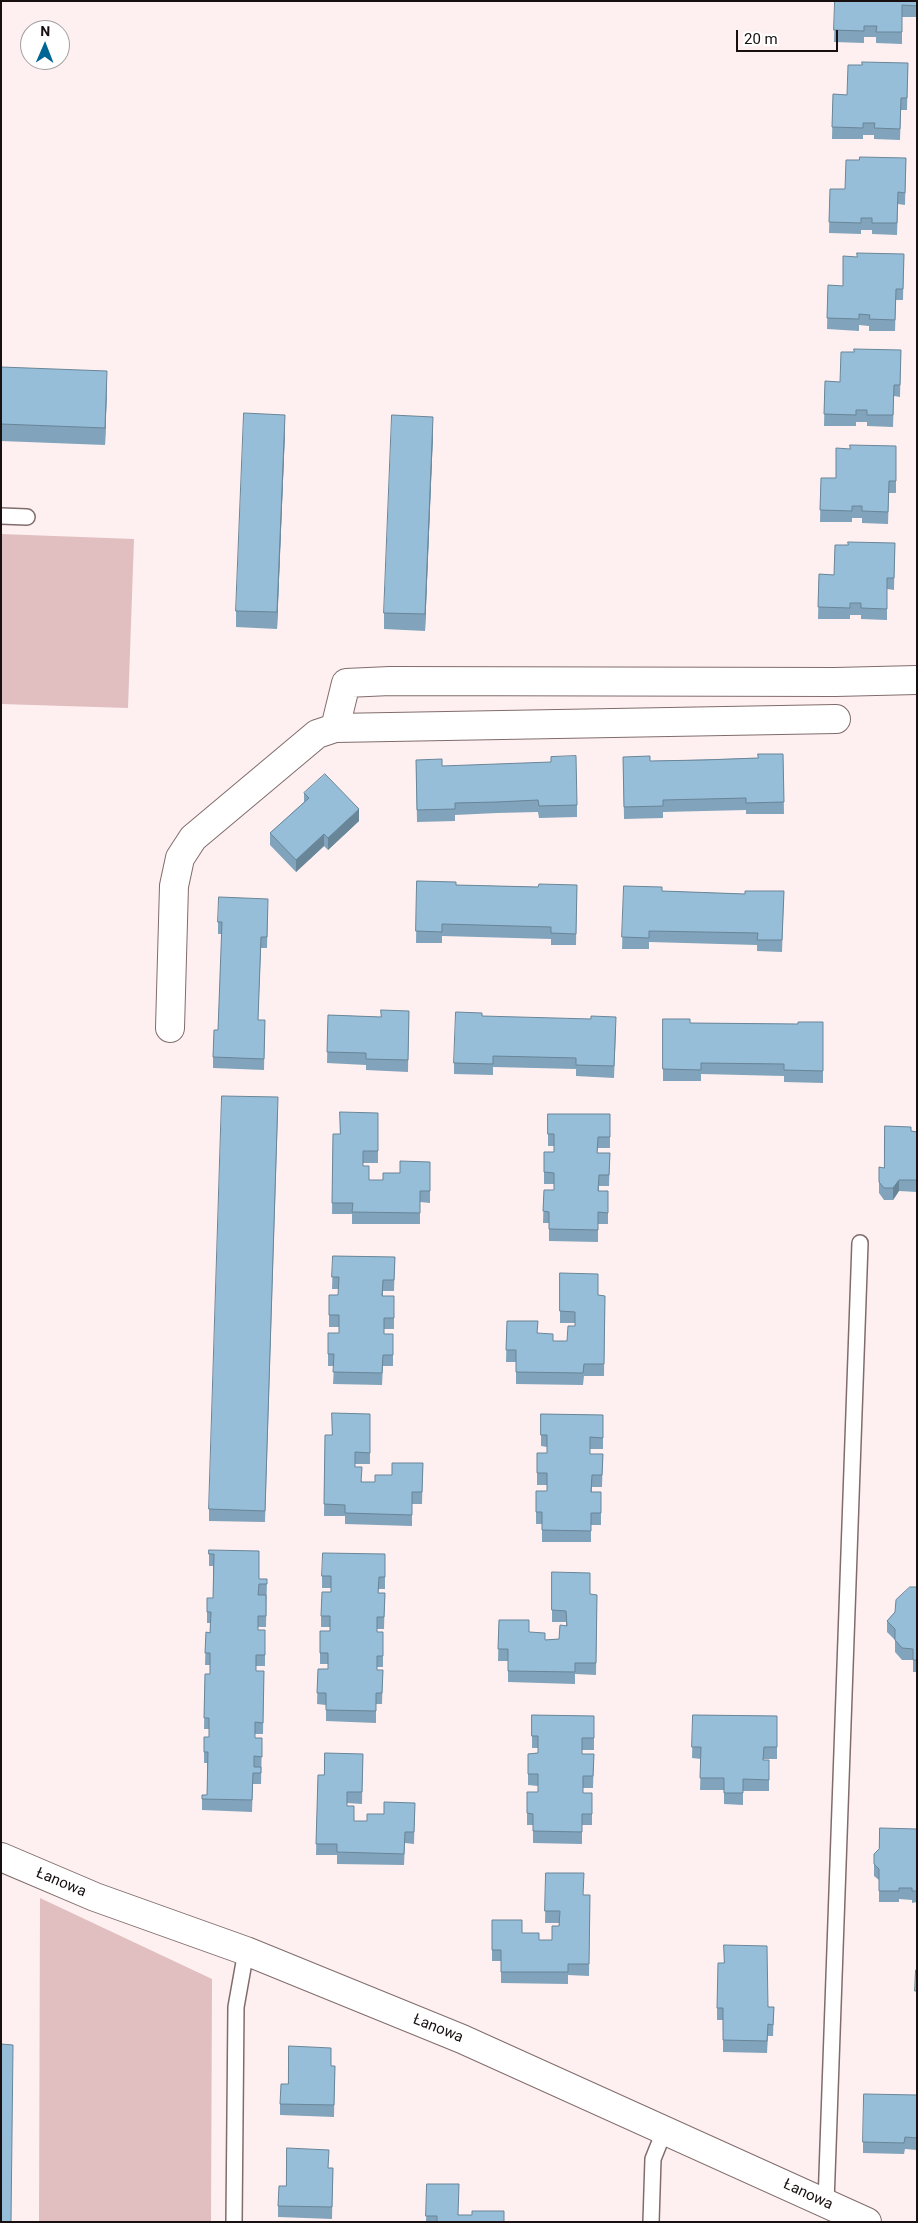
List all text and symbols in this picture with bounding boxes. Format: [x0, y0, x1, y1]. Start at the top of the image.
north arrow [20, 20, 70, 70]
scale bar [738, 20, 840, 52]
text: N [40, 23, 50, 39]
text: 20 m [744, 30, 778, 48]
street label: Łanowa [33, 1864, 89, 1902]
street label: Łanowa [410, 2011, 466, 2047]
street label: Łanowa [780, 2176, 836, 2214]

